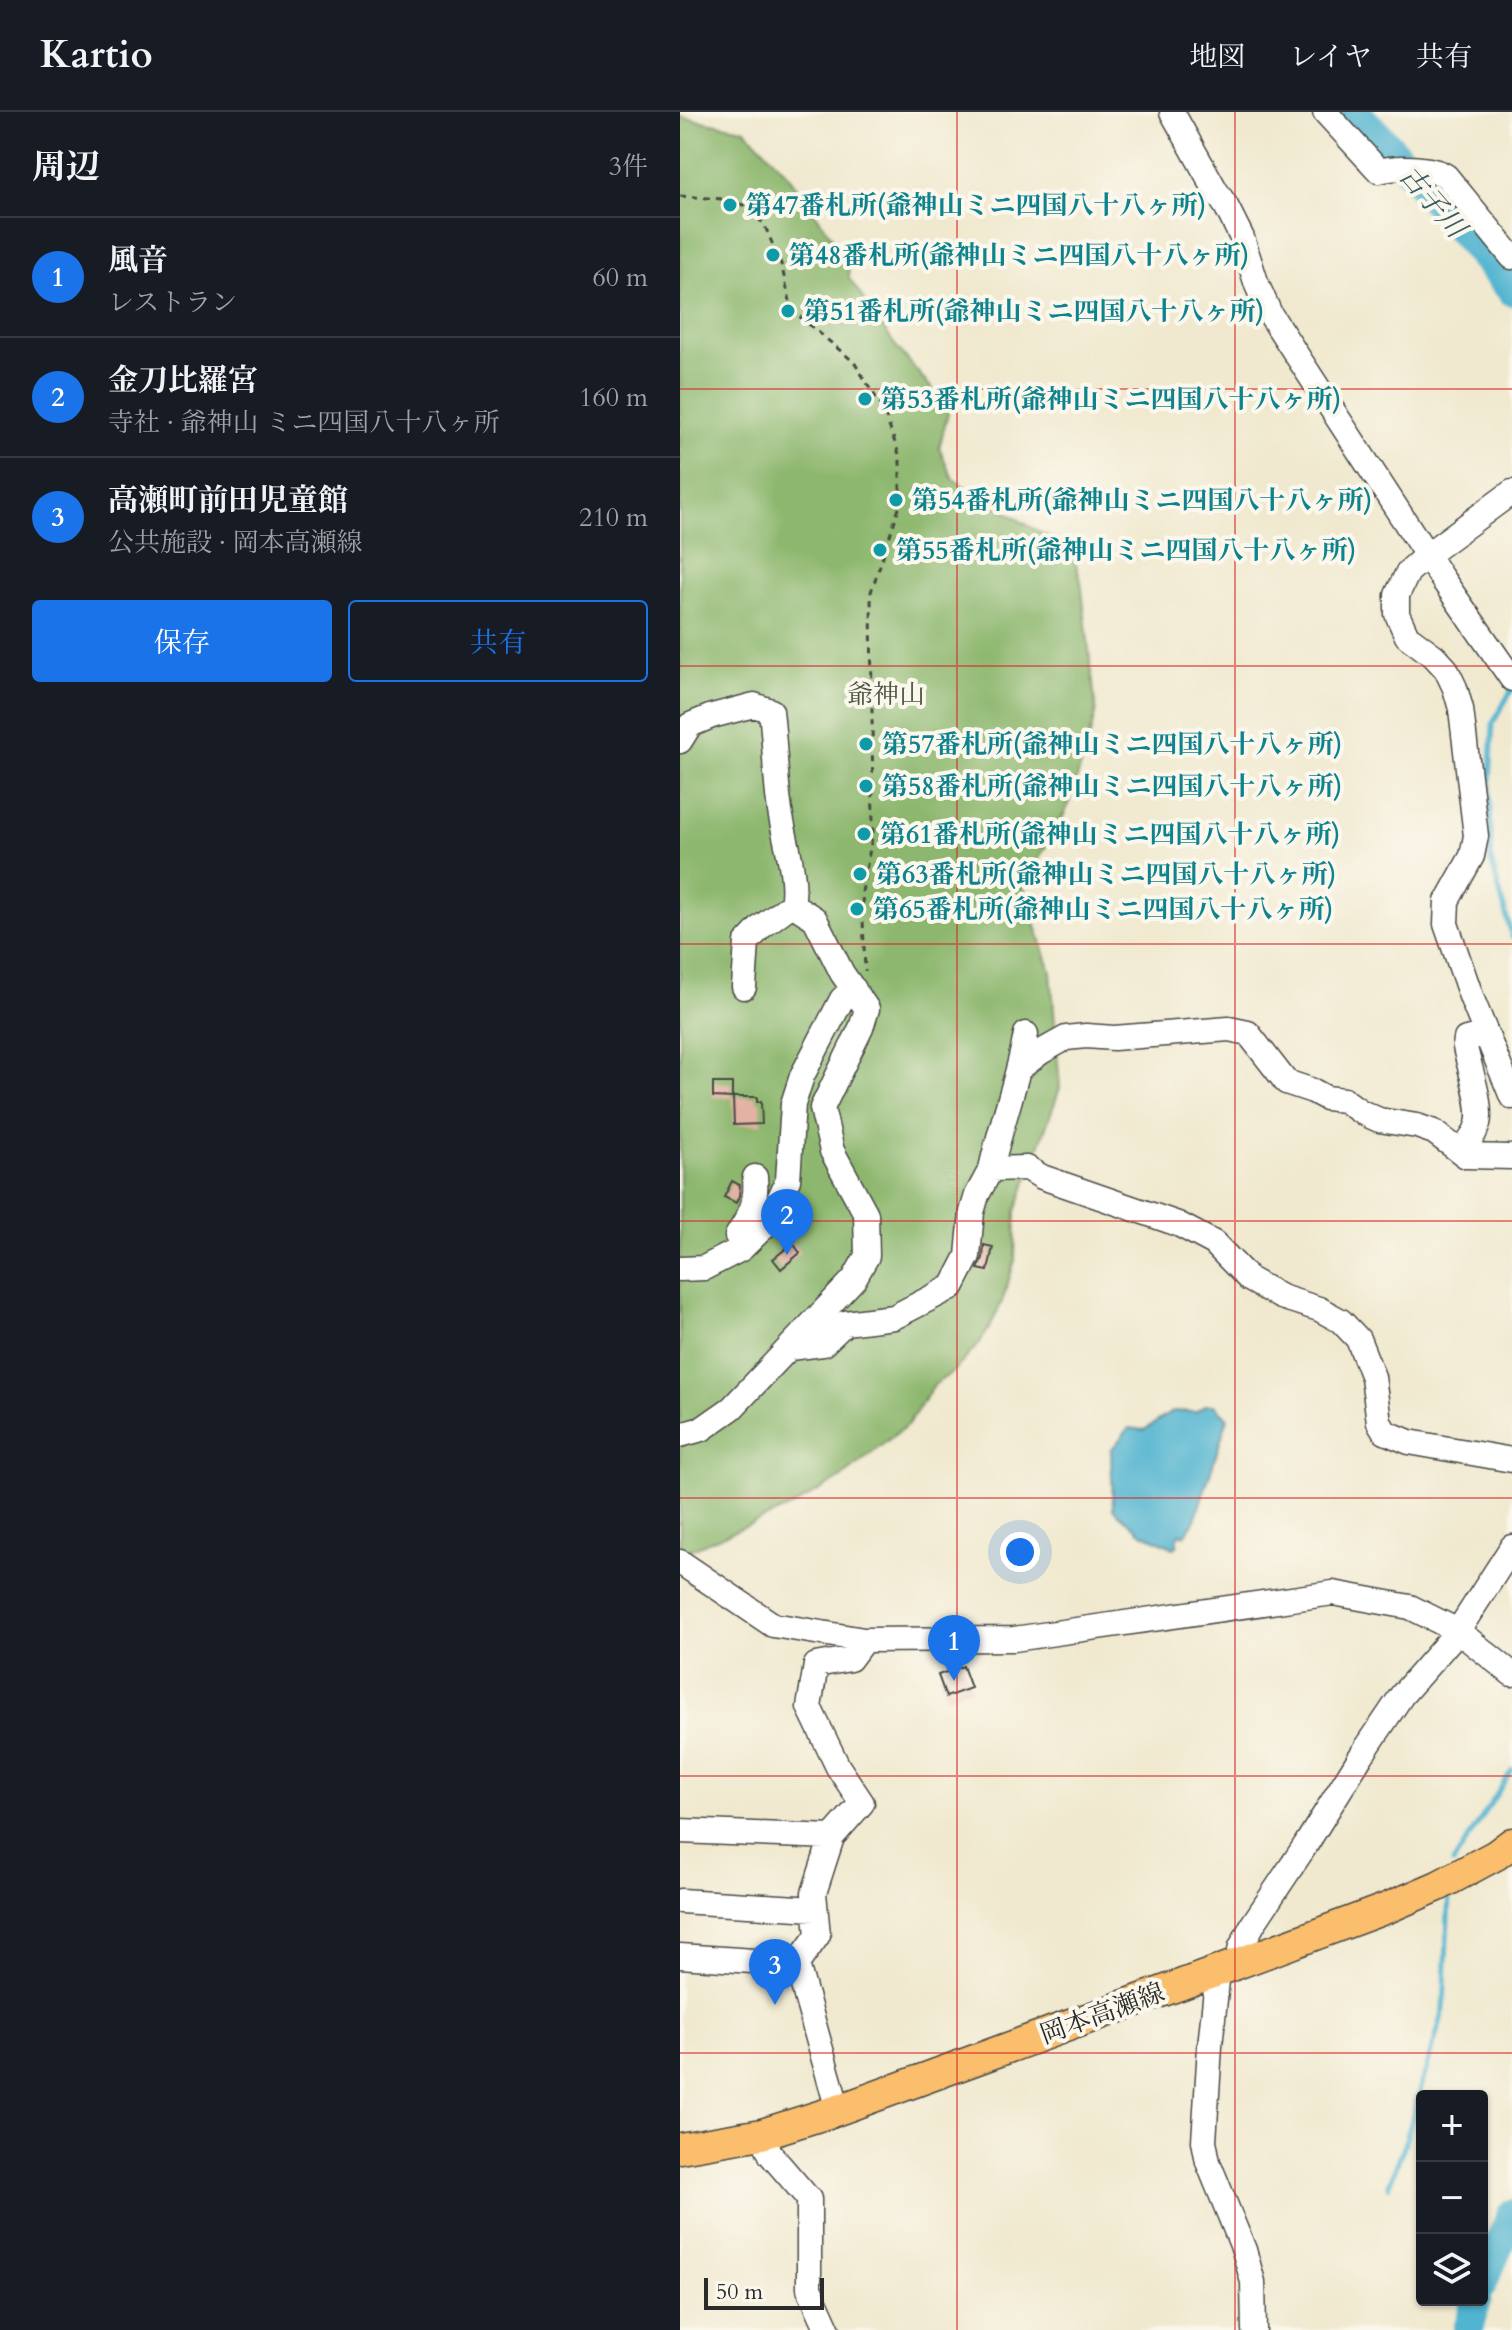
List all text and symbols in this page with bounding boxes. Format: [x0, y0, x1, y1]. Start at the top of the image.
text: Kartio [40, 29, 153, 81]
text: 地図 [1189, 38, 1245, 76]
text: レイヤ [1289, 38, 1372, 76]
text: 共有 [1416, 38, 1472, 76]
text: 周辺 [32, 144, 100, 190]
text: 3件 [609, 149, 648, 184]
water label: 古子川 [1390, 157, 1476, 248]
place label: 第47番札所(爺神山ミニ四国八十八ヶ所) [746, 188, 1206, 223]
marker: 第47番札所(爺神山ミニ四国八十八ヶ所) [721, 196, 739, 214]
place label: 第48番札所(爺神山ミニ四国八十八ヶ所) [789, 238, 1249, 273]
text: 風音 [108, 240, 168, 281]
marker: 第48番札所(爺神山ミニ四国八十八ヶ所) [764, 246, 782, 264]
text: 1 [51, 260, 65, 295]
text: 60 m [592, 260, 648, 295]
text: レストラン [108, 285, 237, 320]
place label: 第51番札所(爺神山ミニ四国八十八ヶ所) [804, 294, 1264, 329]
marker: 第51番札所(爺神山ミニ四国八十八ヶ所) [779, 302, 797, 320]
text: 金刀比羅宮 [108, 360, 258, 401]
text: 2 [51, 380, 65, 415]
text: 160 m [579, 380, 648, 415]
place label: 第53番札所(爺神山ミニ四国八十八ヶ所) [881, 382, 1341, 417]
marker: 第53番札所(爺神山ミニ四国八十八ヶ所) [856, 390, 874, 408]
text: 寺社 · 爺神山 ミニ四国八十八ヶ所 [108, 405, 500, 440]
text: 高瀬町前田児童館 [108, 480, 348, 521]
place label: 第54番札所(爺神山ミニ四国八十八ヶ所) [912, 483, 1372, 518]
marker: 第54番札所(爺神山ミニ四国八十八ヶ所) [887, 491, 905, 509]
text: 3 [51, 500, 65, 535]
text: 210 m [579, 500, 648, 535]
text: 公共施設 · 岡本高瀬線 [108, 525, 363, 560]
place label: 第55番札所(爺神山ミニ四国八十八ヶ所) [896, 533, 1356, 568]
marker: 第55番札所(爺神山ミニ四国八十八ヶ所) [871, 541, 889, 559]
button: 保存 [32, 600, 332, 682]
button: 共有 [348, 600, 648, 682]
park label: 爺神山 [847, 677, 925, 712]
place label: 第57番札所(爺神山ミニ四国八十八ヶ所) [882, 727, 1342, 762]
marker: 第57番札所(爺神山ミニ四国八十八ヶ所) [857, 735, 875, 753]
place label: 第58番札所(爺神山ミニ四国八十八ヶ所) [882, 769, 1342, 804]
marker: 第58番札所(爺神山ミニ四国八十八ヶ所) [857, 777, 875, 795]
place label: 第61番札所(爺神山ミニ四国八十八ヶ所) [880, 817, 1340, 852]
marker: 第61番札所(爺神山ミニ四国八十八ヶ所) [855, 825, 873, 843]
place label: 第63番札所(爺神山ミニ四国八十八ヶ所) [876, 857, 1336, 892]
marker: 第63番札所(爺神山ミニ四国八十八ヶ所) [851, 865, 869, 883]
place label: 第65番札所(爺神山ミニ四国八十八ヶ所) [873, 892, 1333, 927]
marker: 第65番札所(爺神山ミニ四国八十八ヶ所) [848, 900, 866, 918]
pin: 2 [761, 1189, 813, 1255]
your location [1000, 1532, 1040, 1572]
pin: 1 [928, 1615, 980, 1681]
pin: 3 [749, 1939, 801, 2005]
street label: 岡本高瀬線 [1035, 1975, 1169, 2052]
map controls [1416, 2090, 1488, 2306]
button: + [1416, 2090, 1488, 2162]
button: − [1416, 2162, 1488, 2234]
button: layers [1416, 2234, 1488, 2306]
scale bar [704, 2274, 824, 2310]
text: 50 m [716, 2277, 763, 2307]

